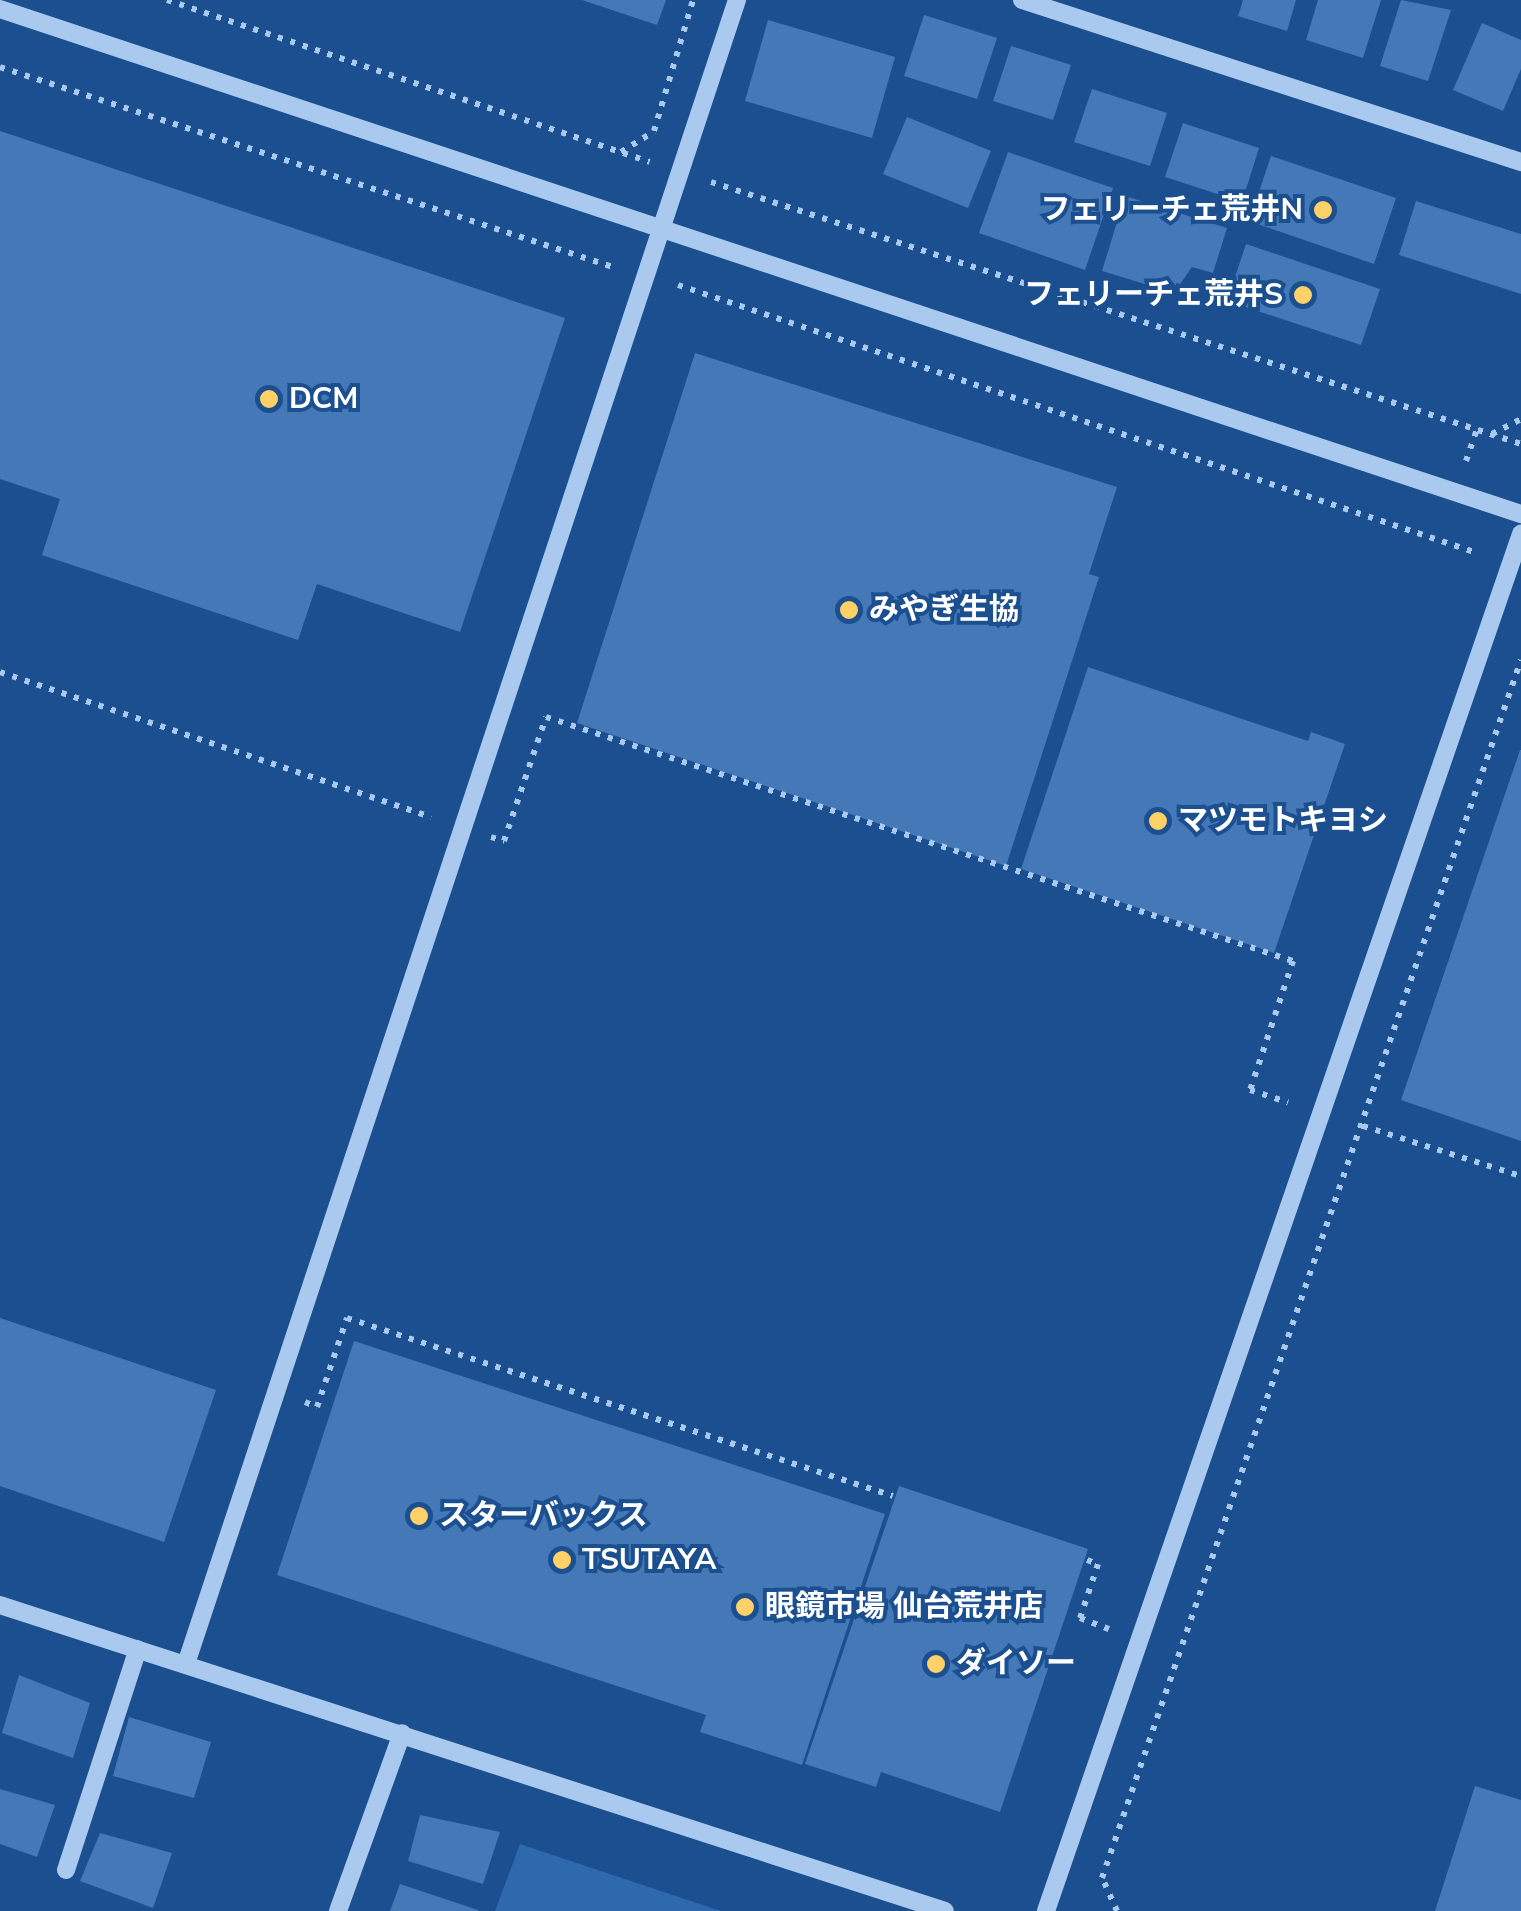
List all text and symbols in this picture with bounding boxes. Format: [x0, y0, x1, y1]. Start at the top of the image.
place label: フェリーチェ荒井N [1041, 192, 1303, 228]
marker: フェリーチェ荒井N [1312, 199, 1334, 221]
place label: フェリーチェ荒井S [1024, 277, 1283, 313]
marker: フェリーチェ荒井S [1292, 284, 1314, 306]
place label: DCM [289, 381, 358, 417]
marker: DCM [258, 388, 280, 410]
place label: みやぎ生協 [869, 592, 1019, 628]
marker: みやぎ生協 [838, 599, 860, 621]
place label: マツモトキヨシ [1178, 803, 1388, 839]
marker: マツモトキヨシ [1147, 810, 1169, 832]
place label: スターバックス [439, 1498, 649, 1534]
marker: スターバックス [408, 1505, 430, 1527]
place label: TSUTAYA [582, 1542, 717, 1578]
marker: TSUTAYA [551, 1549, 573, 1571]
place label: 眼鏡市場 仙台荒井店 [765, 1589, 1043, 1625]
marker: 眼鏡市場 仙台荒井店 [734, 1596, 756, 1618]
place label: ダイソー [956, 1646, 1076, 1682]
marker: ダイソー [925, 1653, 947, 1675]

